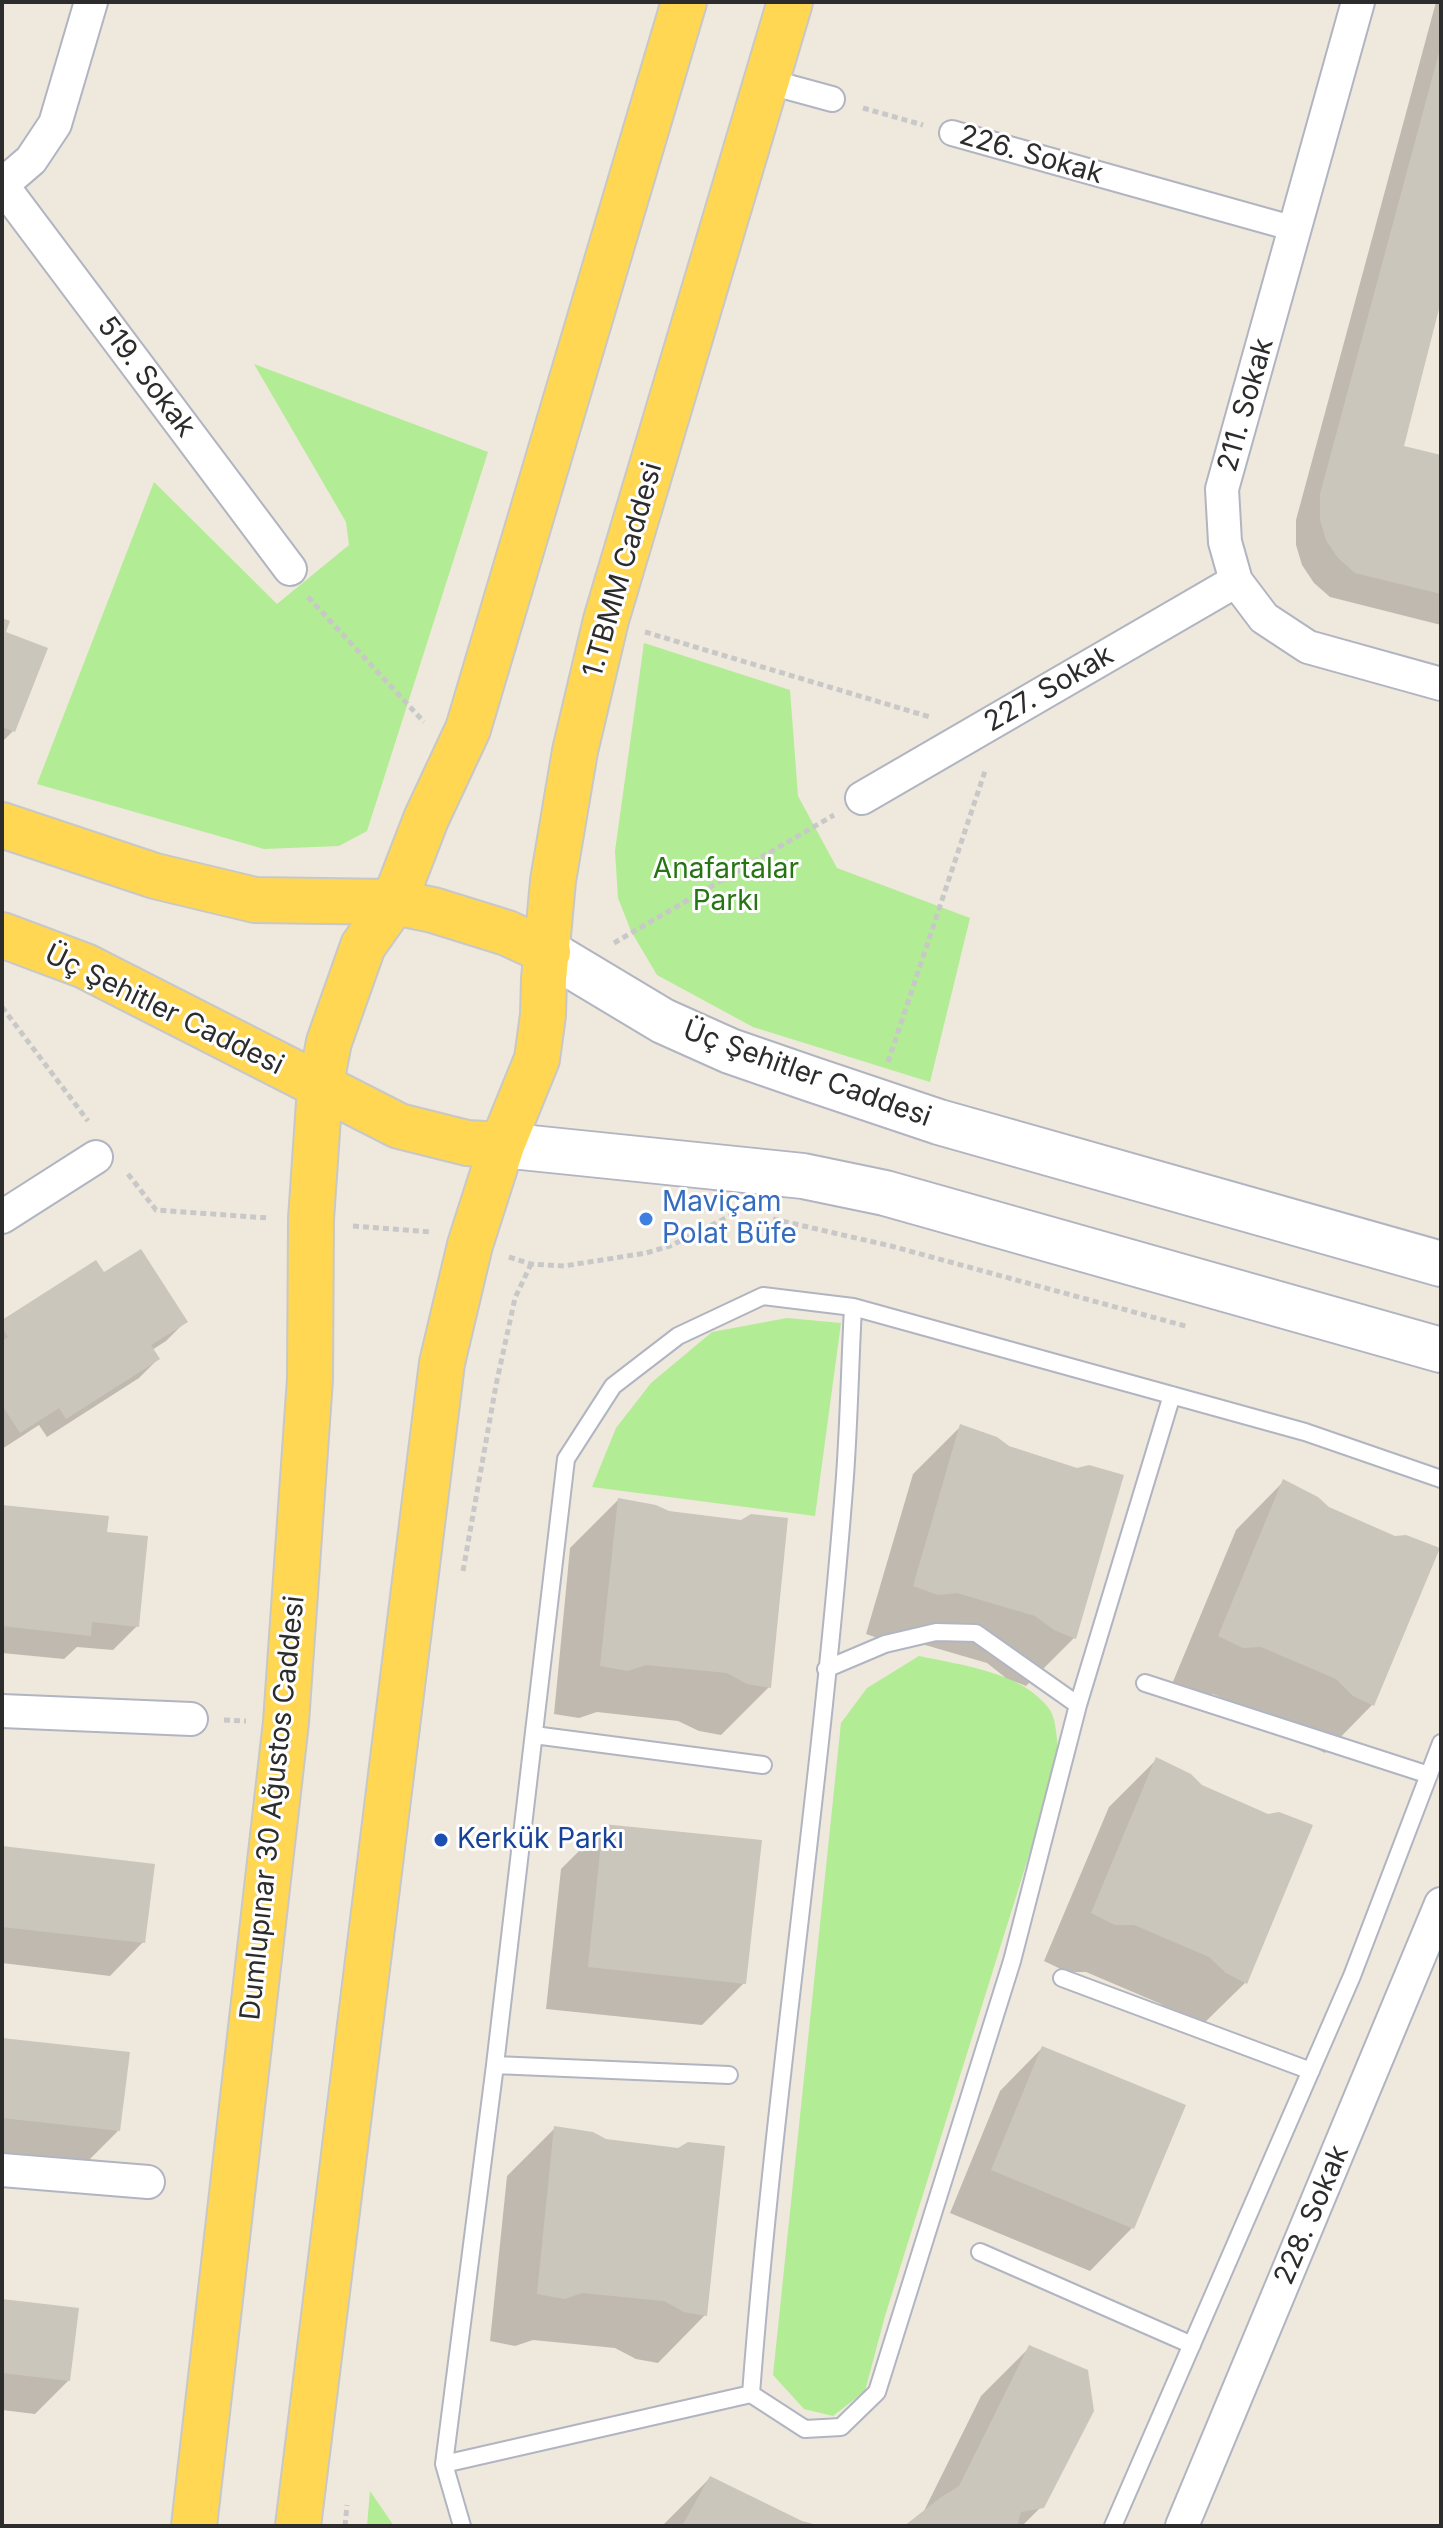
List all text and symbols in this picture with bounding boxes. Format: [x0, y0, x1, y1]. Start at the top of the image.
street label: 226. Sokak [955, 118, 1107, 192]
street label: 519. Sokak [90, 310, 202, 444]
street label: 211. Sokak [1211, 335, 1281, 475]
street label: 1.TBMM Caddesi [576, 459, 670, 681]
street label: 227. Sokak [978, 639, 1120, 739]
park label: Anafartalar Parkı [653, 853, 799, 919]
street label: Üç Şehitler Caddesi [39, 938, 289, 1082]
street label: Üç Şehitler Caddesi [678, 1014, 936, 1134]
place label: Maviçam Polat Büfe [662, 1186, 797, 1252]
marker: Maviçam Polat Büfe [637, 1210, 655, 1228]
street label: Dumlupınar 30 Ağustos Caddesi [234, 1594, 312, 2022]
place label: Kerkük Parkı [457, 1823, 624, 1857]
marker: Kerkük Parkı [432, 1831, 450, 1849]
street label: 228. Sokak [1268, 2140, 1356, 2290]

